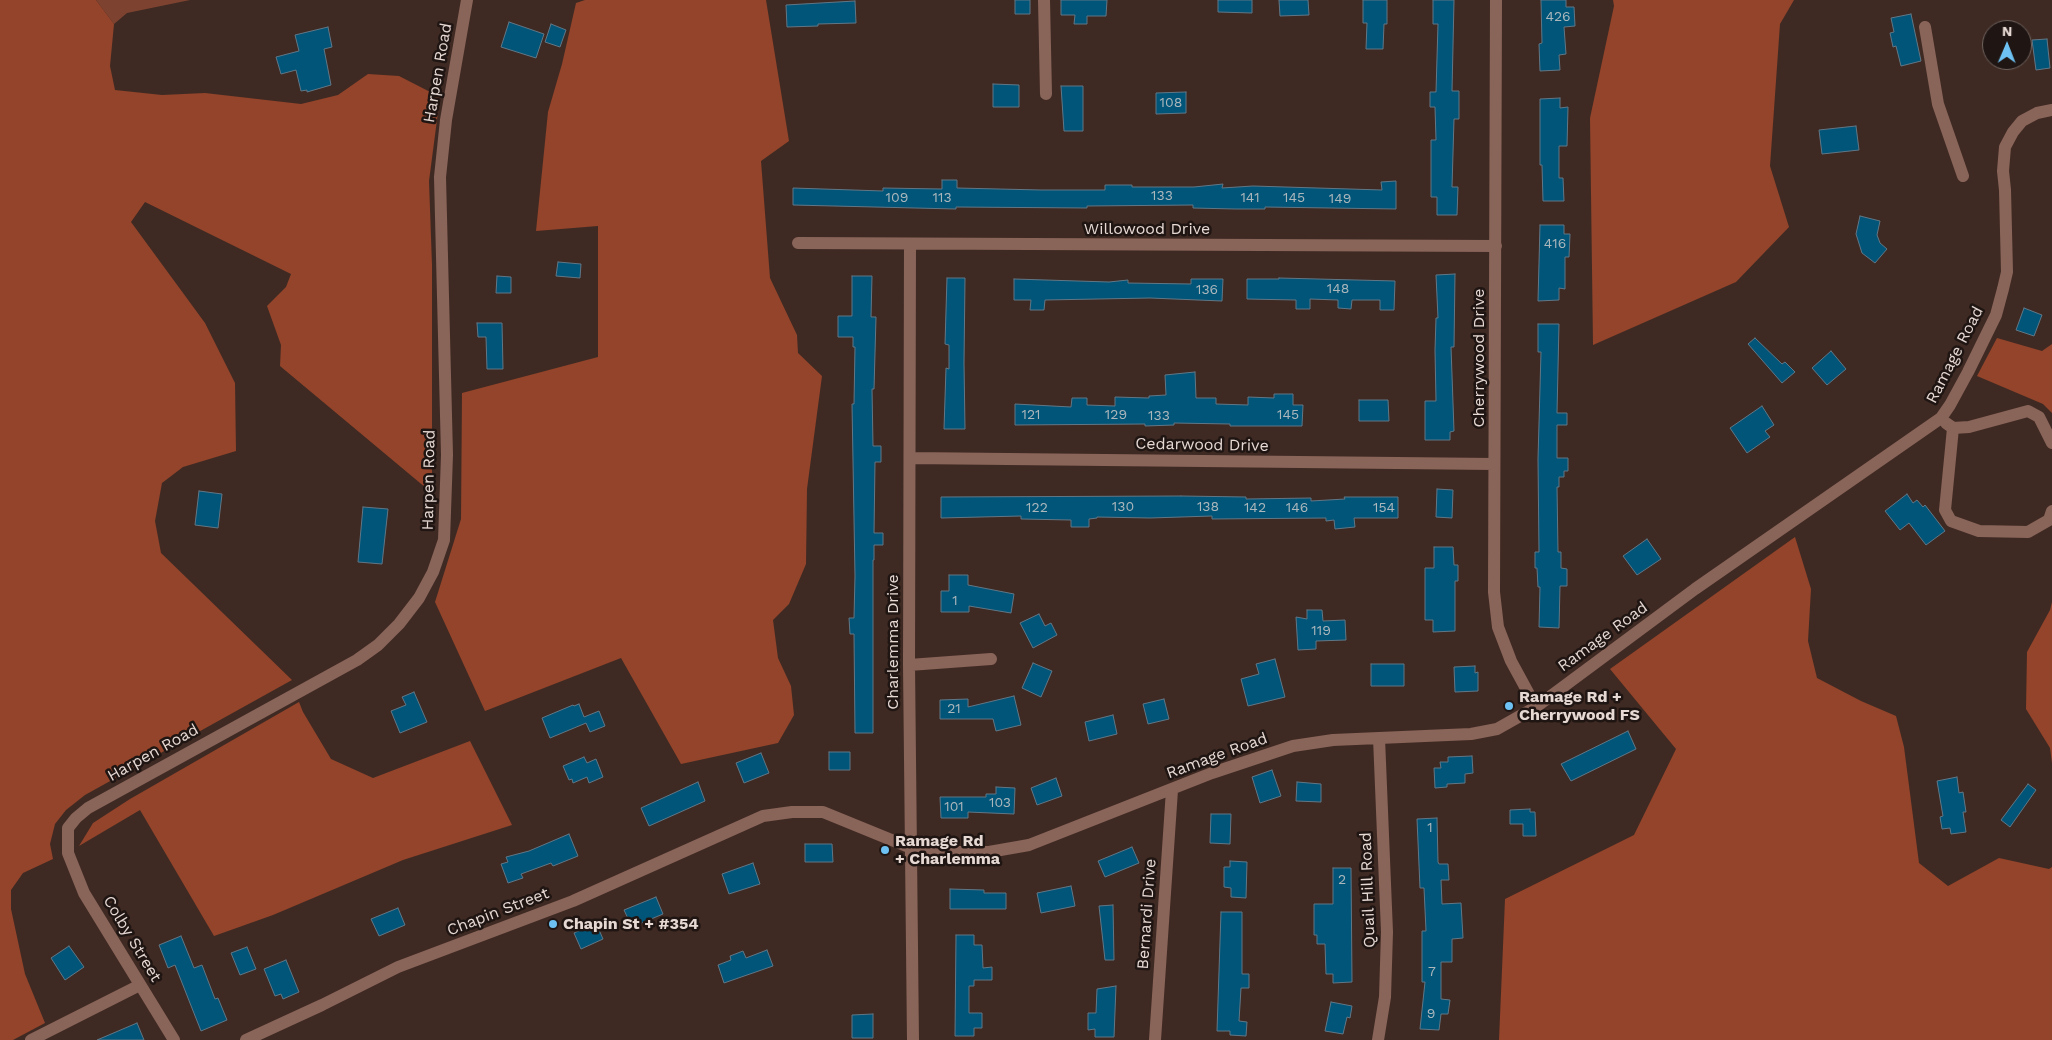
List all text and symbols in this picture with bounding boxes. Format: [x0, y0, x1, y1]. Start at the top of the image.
house number: 426 [1545, 9, 1571, 25]
north arrow [1982, 20, 2032, 70]
street label: Harpen Road [420, 22, 456, 124]
text: N [2002, 23, 2013, 39]
house number: 108 [1160, 95, 1182, 111]
house number: 133 [1151, 188, 1173, 204]
house number: 109 [886, 190, 908, 206]
house number: 113 [932, 190, 952, 206]
house number: 141 [1240, 190, 1260, 206]
house number: 145 [1283, 190, 1305, 206]
house number: 149 [1329, 191, 1351, 207]
street label: Willowood Drive [1084, 219, 1210, 239]
house number: 416 [1544, 236, 1566, 252]
house number: 148 [1327, 281, 1349, 297]
house number: 136 [1196, 282, 1218, 298]
street label: Cherrywood Drive [1469, 288, 1489, 428]
street label: Ramage Road [1922, 303, 1988, 407]
house number: 121 [1021, 407, 1041, 423]
house number: 129 [1105, 407, 1127, 423]
house number: 145 [1277, 407, 1299, 423]
house number: 133 [1148, 408, 1170, 424]
street label: Harpen Road [419, 429, 439, 531]
street label: Cedarwood Drive [1135, 434, 1269, 456]
house number: 130 [1112, 499, 1134, 515]
house number: 138 [1197, 499, 1219, 515]
house number: 122 [1026, 500, 1048, 516]
house number: 142 [1244, 500, 1266, 516]
house number: 146 [1286, 500, 1308, 516]
house number: 154 [1373, 500, 1395, 516]
street label: Charlemma Drive [883, 574, 903, 710]
house number: 1 [952, 593, 958, 609]
street label: Ramage Road [1554, 598, 1652, 676]
house number: 119 [1311, 623, 1331, 639]
place label: Ramage Rd + Cherrywood FS [1519, 687, 1640, 725]
marker: Ramage Rd + Cherrywood FS [1503, 700, 1515, 712]
house number: 21 [947, 701, 961, 717]
street label: Harpen Road [104, 720, 202, 786]
street label: Ramage Road [1164, 729, 1270, 783]
house number: 103 [989, 795, 1011, 811]
house number: 101 [944, 799, 964, 815]
house number: 1 [1427, 820, 1433, 836]
place label: Ramage Rd + Charlemma [895, 831, 1000, 869]
street label: Quail Hill Road [1356, 832, 1380, 948]
marker: Ramage Rd + Charlemma [879, 844, 891, 856]
street label: Bernardi Drive [1134, 858, 1160, 970]
house number: 2 [1338, 872, 1346, 888]
street label: Chapin Street [444, 884, 552, 940]
street label: Colby Street [99, 892, 165, 986]
place label: Chapin St + #354 [563, 914, 699, 934]
marker: Chapin St + #354 [547, 918, 559, 930]
house number: 7 [1428, 964, 1436, 980]
house number: 9 [1427, 1006, 1435, 1022]

